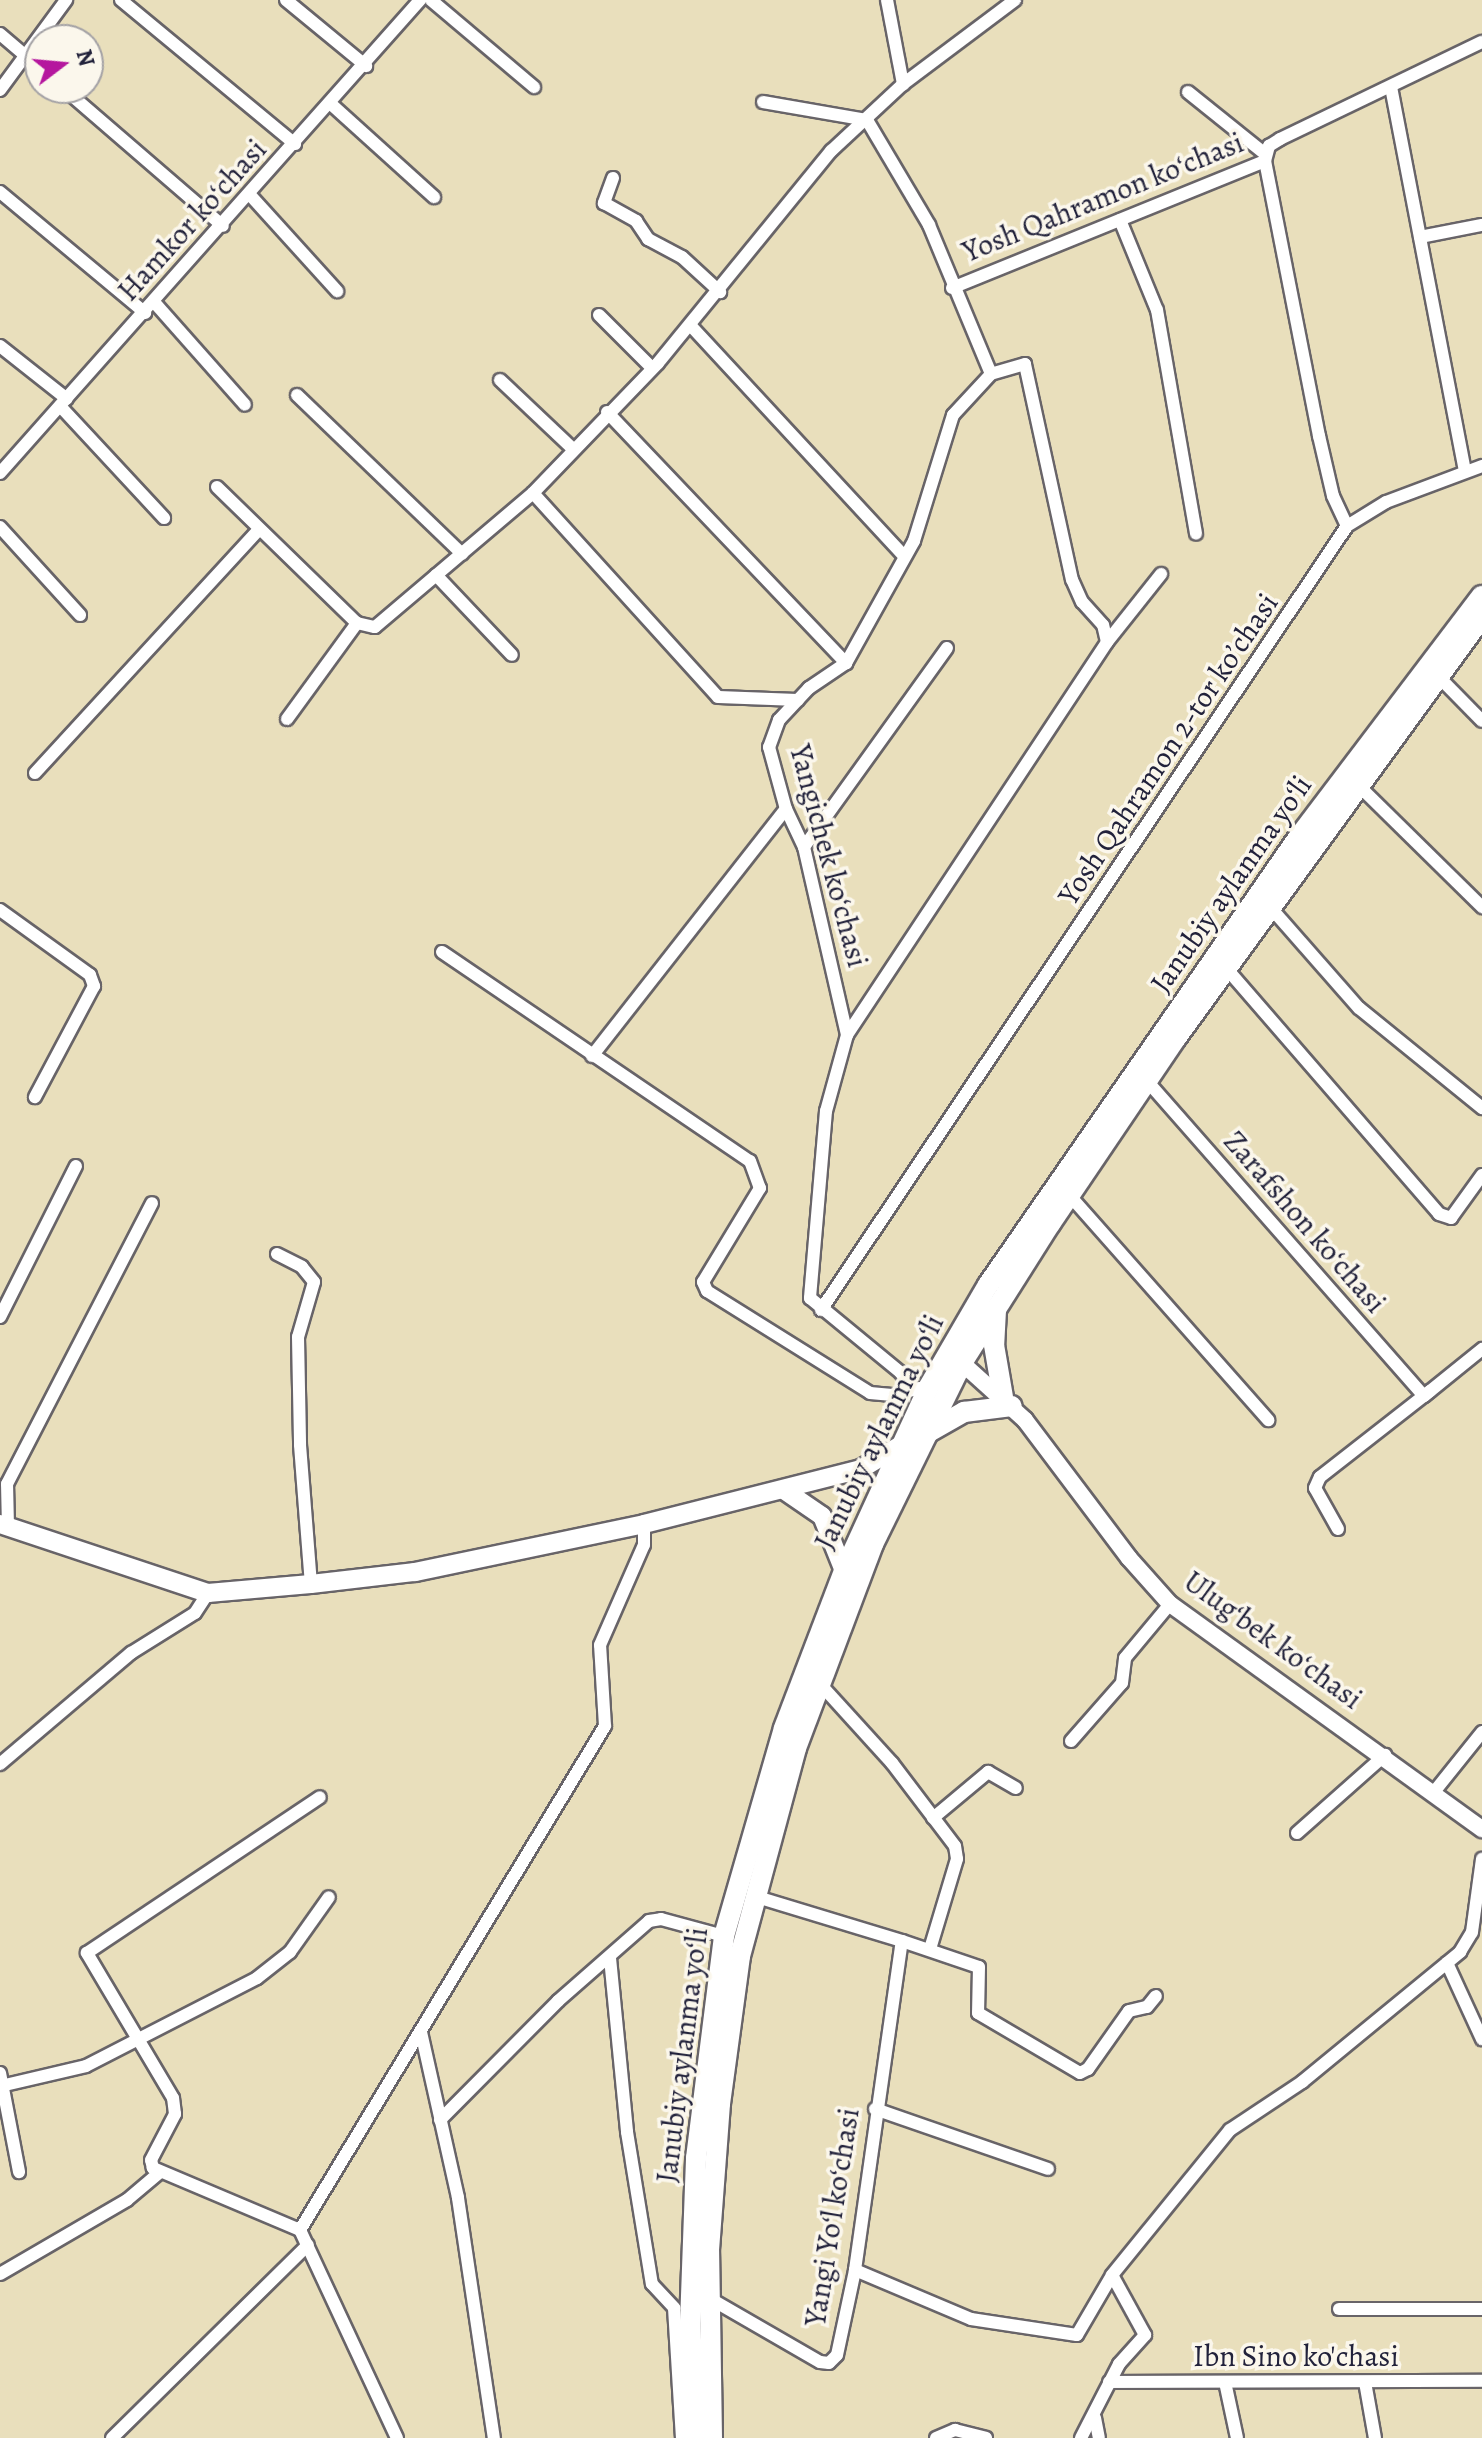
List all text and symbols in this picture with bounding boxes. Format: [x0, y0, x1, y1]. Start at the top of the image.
north arrow [24, 24, 104, 104]
text: N [69, 46, 102, 70]
street label: Yosh Qahramon koʻchasi [957, 124, 1249, 270]
street label: Hamkor koʻchasi [110, 132, 274, 308]
street label: Yosh Qahramon 2-tor koʼchasi [1050, 586, 1286, 912]
street label: Yangichek koʻchasi [782, 741, 876, 971]
street label: Janubiy aylanma yoʻli [1143, 768, 1319, 1000]
street label: Zarafshon koʻchasi [1216, 1124, 1394, 1320]
street label: Janubiy aylanma yoʻli [807, 1309, 951, 1555]
street label: Ulugʻbek koʻchasi [1177, 1563, 1369, 1717]
street label: Janubiy aylanma yoʻli [648, 1925, 716, 2185]
street label: Yangi Yoʻl koʻchasi [797, 2105, 867, 2329]
street label: Ibn Sino ko'chasi [1193, 2338, 1399, 2374]

